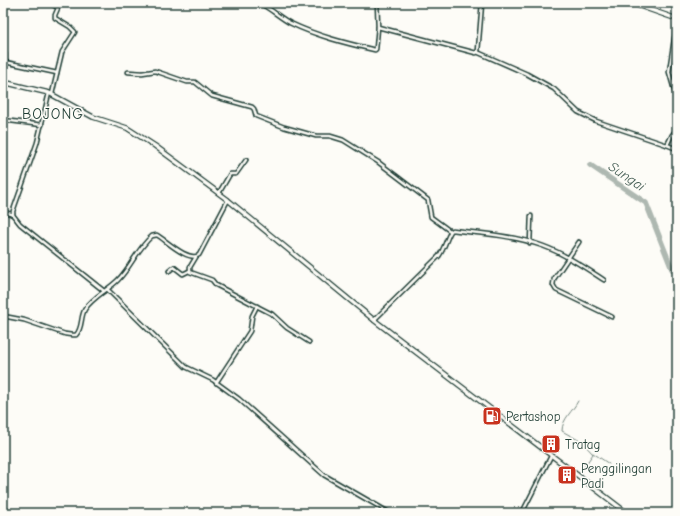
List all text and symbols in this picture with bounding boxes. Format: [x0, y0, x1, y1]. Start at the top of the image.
district label: BOJONG [22, 105, 84, 123]
water label: Sungai [605, 158, 649, 195]
fuel station icon: Pertashop [481, 405, 503, 427]
place label: Pertashop [506, 409, 561, 424]
building icon: Tratag [540, 433, 562, 455]
place label: Tratag [565, 437, 600, 452]
place label: Penggilingan Padi [581, 461, 652, 491]
building icon: Penggilingan Padi [556, 464, 578, 486]

